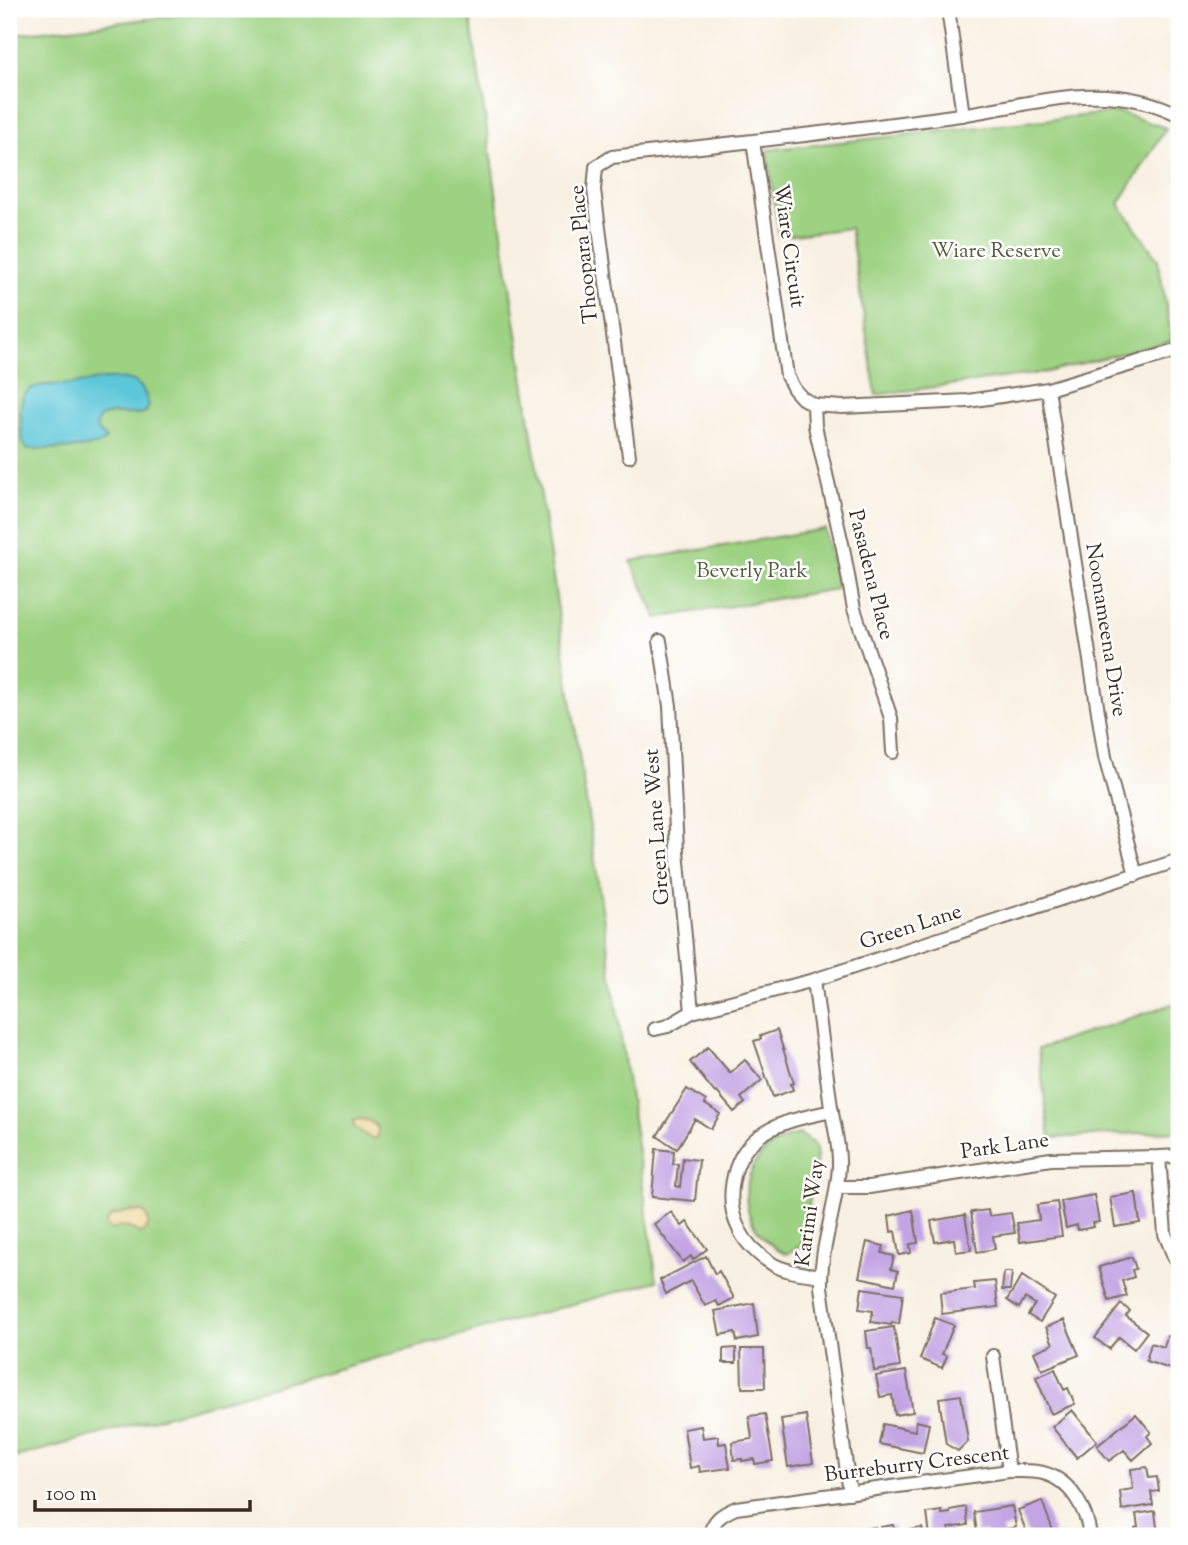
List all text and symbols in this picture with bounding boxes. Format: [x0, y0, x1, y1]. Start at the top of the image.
street label: Wiare Circuit [764, 182, 812, 310]
street label: Thoopara Place [563, 183, 607, 325]
park label: Wiare Reserve [931, 237, 1061, 267]
street label: Pasadena Place [839, 507, 901, 643]
street label: Noonameena Drive [1076, 541, 1134, 719]
park label: Beverly Park [696, 557, 808, 587]
street label: Green Lane West [638, 748, 678, 906]
street label: Green Lane [856, 897, 966, 959]
street label: Park Lane [959, 1126, 1051, 1168]
street label: Karimi Way [789, 1157, 833, 1269]
street label: Burreburry Crescent [823, 1439, 1011, 1491]
scale bar [35, 1468, 250, 1512]
text: 100 m [46, 1480, 97, 1510]

